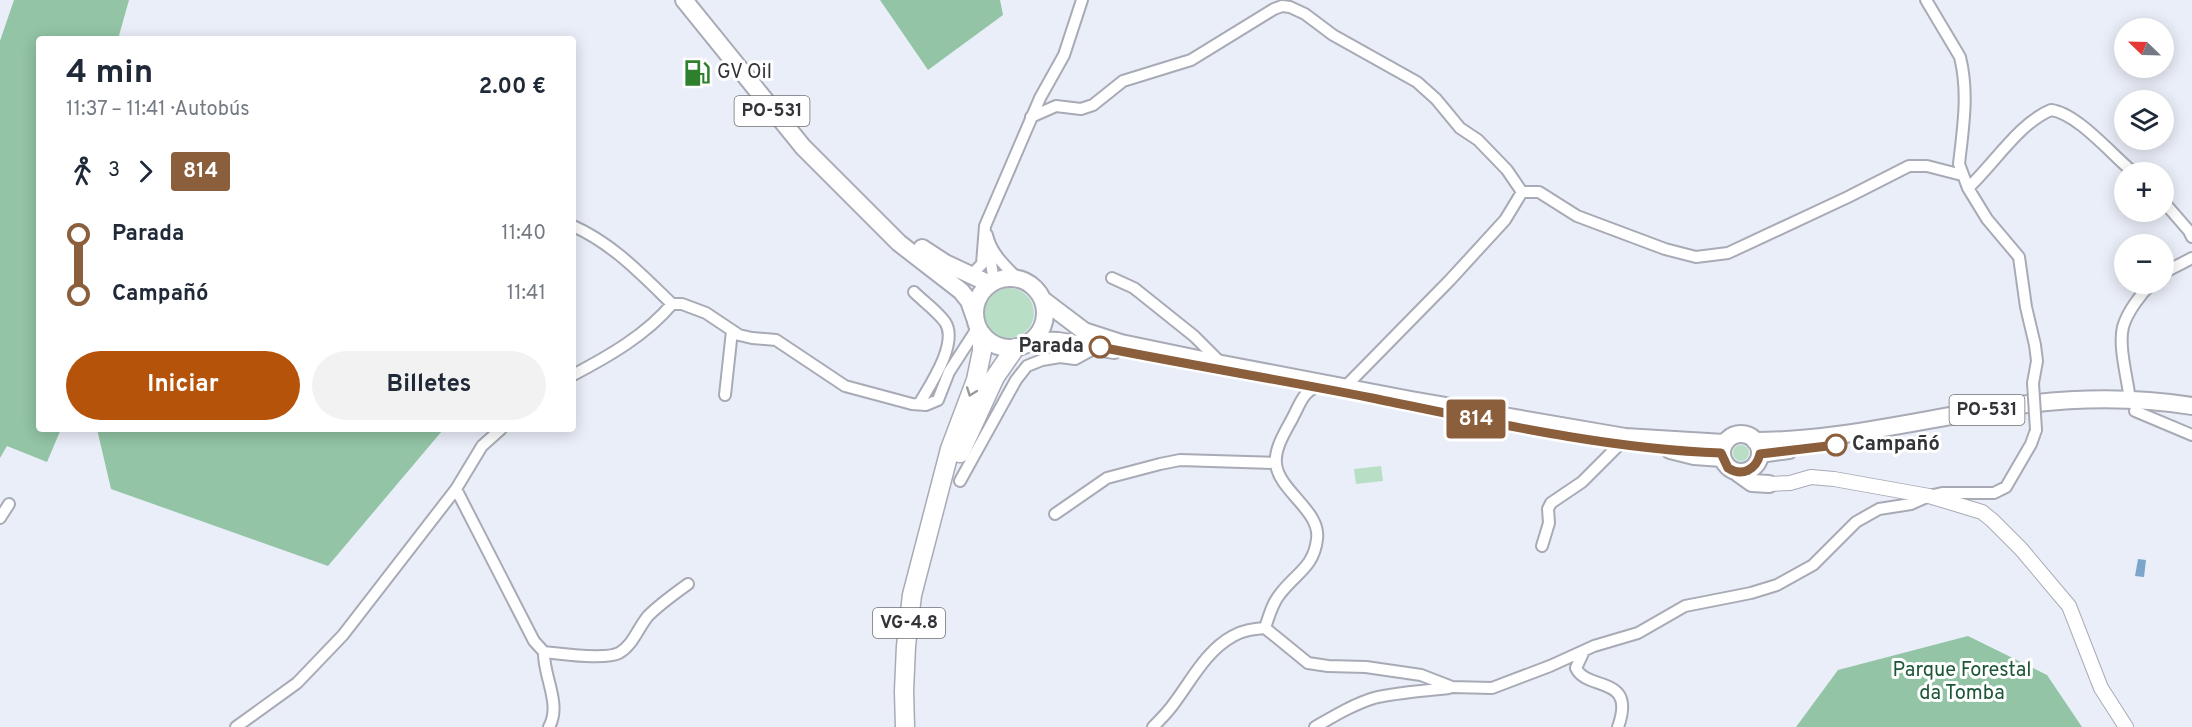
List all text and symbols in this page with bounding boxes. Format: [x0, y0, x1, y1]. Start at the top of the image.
north arrow [2114, 18, 2174, 78]
map controls [2114, 18, 2174, 294]
text: 4 min [66, 53, 153, 95]
fuel station icon: GV Oil [682, 58, 712, 88]
place label: GV Oil [717, 60, 772, 86]
text: 2.00 € [479, 74, 546, 101]
button: layers [2114, 90, 2174, 150]
road number: PO-531 [734, 96, 810, 126]
text: 11:37 – 11:41 · Autobús [66, 97, 250, 123]
icon: walk [66, 155, 99, 188]
icon: forward [129, 155, 162, 188]
text: 3 [108, 158, 120, 184]
text: 814 [183, 158, 218, 185]
button: + [2114, 162, 2174, 222]
text: Parada [112, 221, 184, 248]
text: 11:40 [501, 221, 546, 247]
button: − [2114, 234, 2174, 294]
text: Campañó [112, 281, 209, 308]
text: 11:41 [507, 281, 546, 307]
place label: Parada [1018, 334, 1084, 360]
marker: Parada [1089, 336, 1111, 358]
button: Iniciar [66, 351, 300, 420]
button: Billetes [312, 351, 546, 420]
one-way arrow [966, 386, 979, 396]
road number: PO-531 [1950, 395, 2024, 425]
line badge: 814 [1442, 400, 1510, 438]
text: 814 [1458, 406, 1494, 433]
place label: Campañó [1852, 432, 1940, 458]
marker: Campañó [1825, 434, 1847, 456]
road number: VG-4.8 [873, 608, 945, 638]
park label: Parque Forestal da Tomba [1893, 658, 2031, 707]

